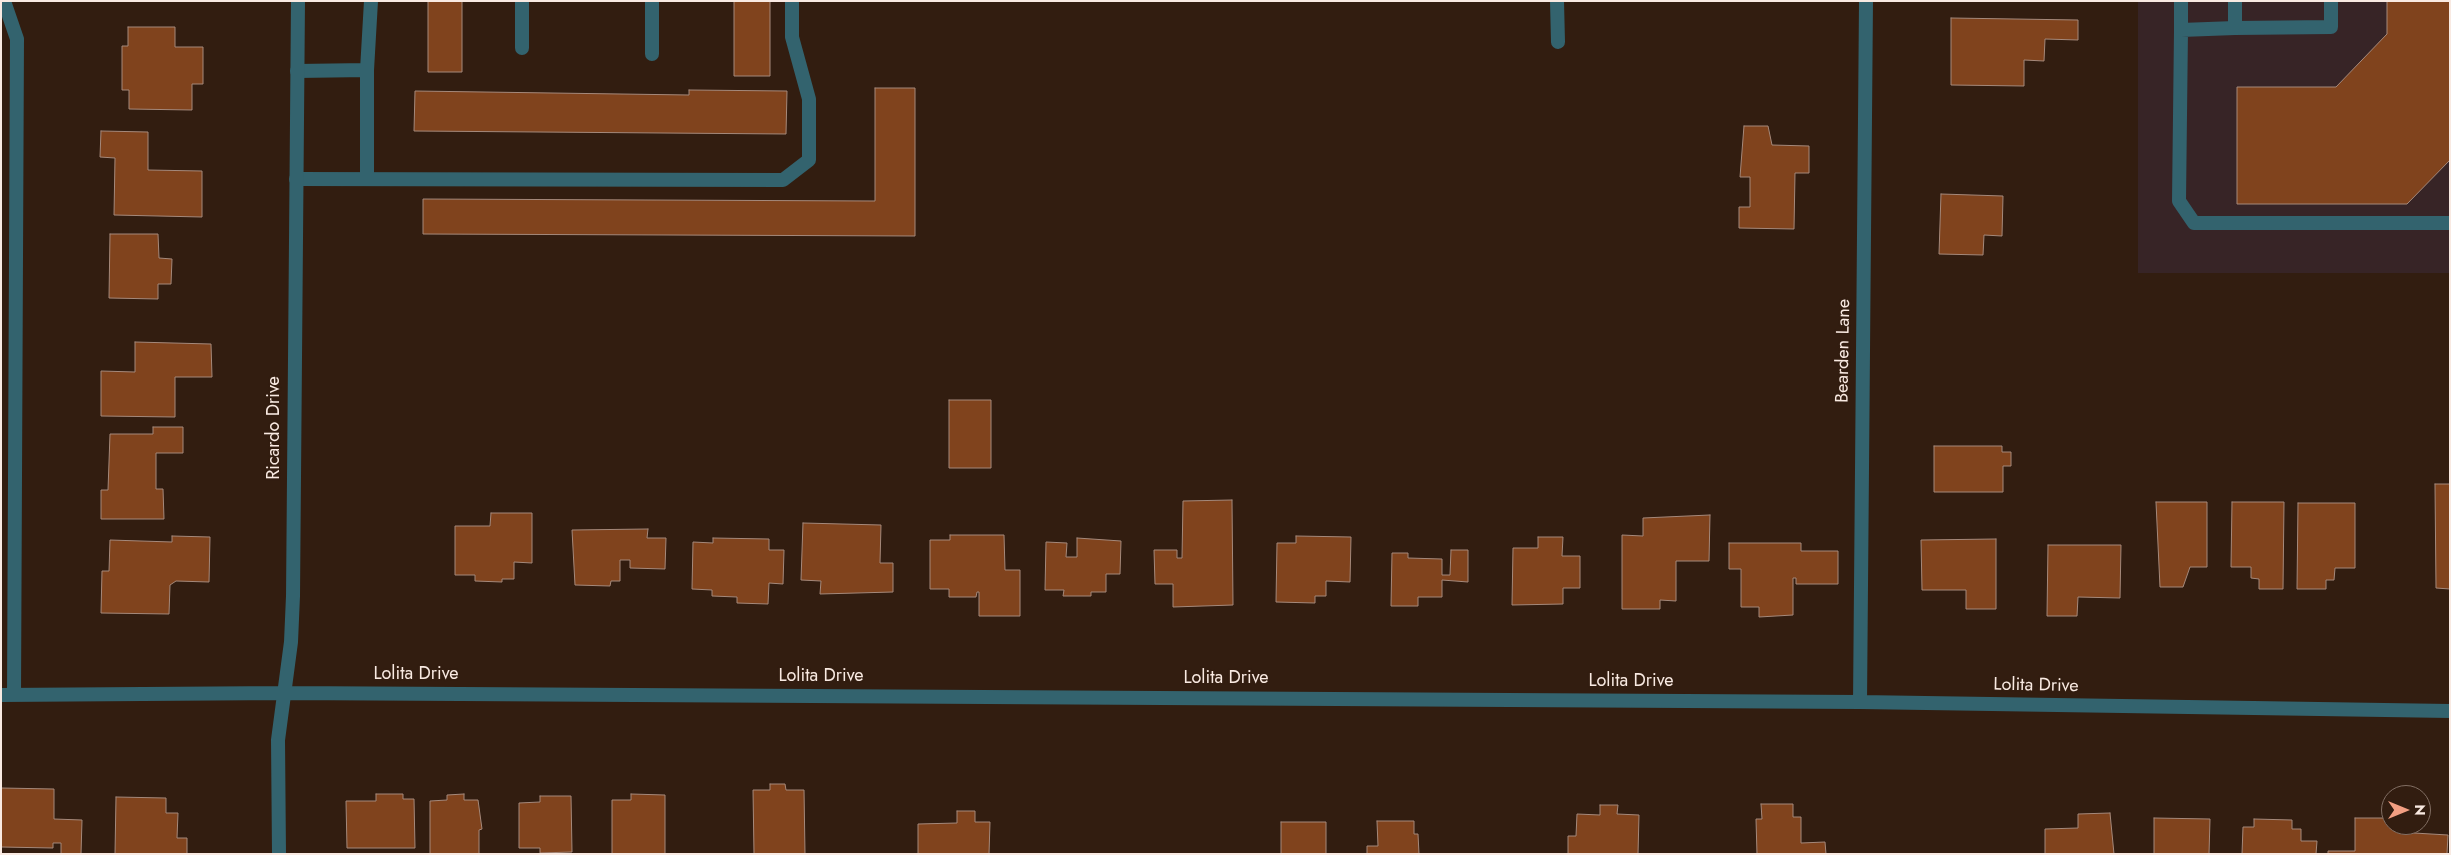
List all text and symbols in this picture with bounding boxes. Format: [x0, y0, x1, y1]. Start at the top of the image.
street label: Bearden Lane [1832, 299, 1856, 403]
street label: Ricardo Drive [264, 376, 286, 480]
street label: Lolita Drive [373, 664, 459, 686]
street label: Lolita Drive [778, 666, 864, 688]
street label: Lolita Drive [1183, 668, 1269, 690]
street label: Lolita Drive [1588, 671, 1674, 693]
street label: Lolita Drive [1993, 674, 2079, 698]
north arrow [2381, 785, 2431, 835]
text: N [2410, 804, 2430, 816]

